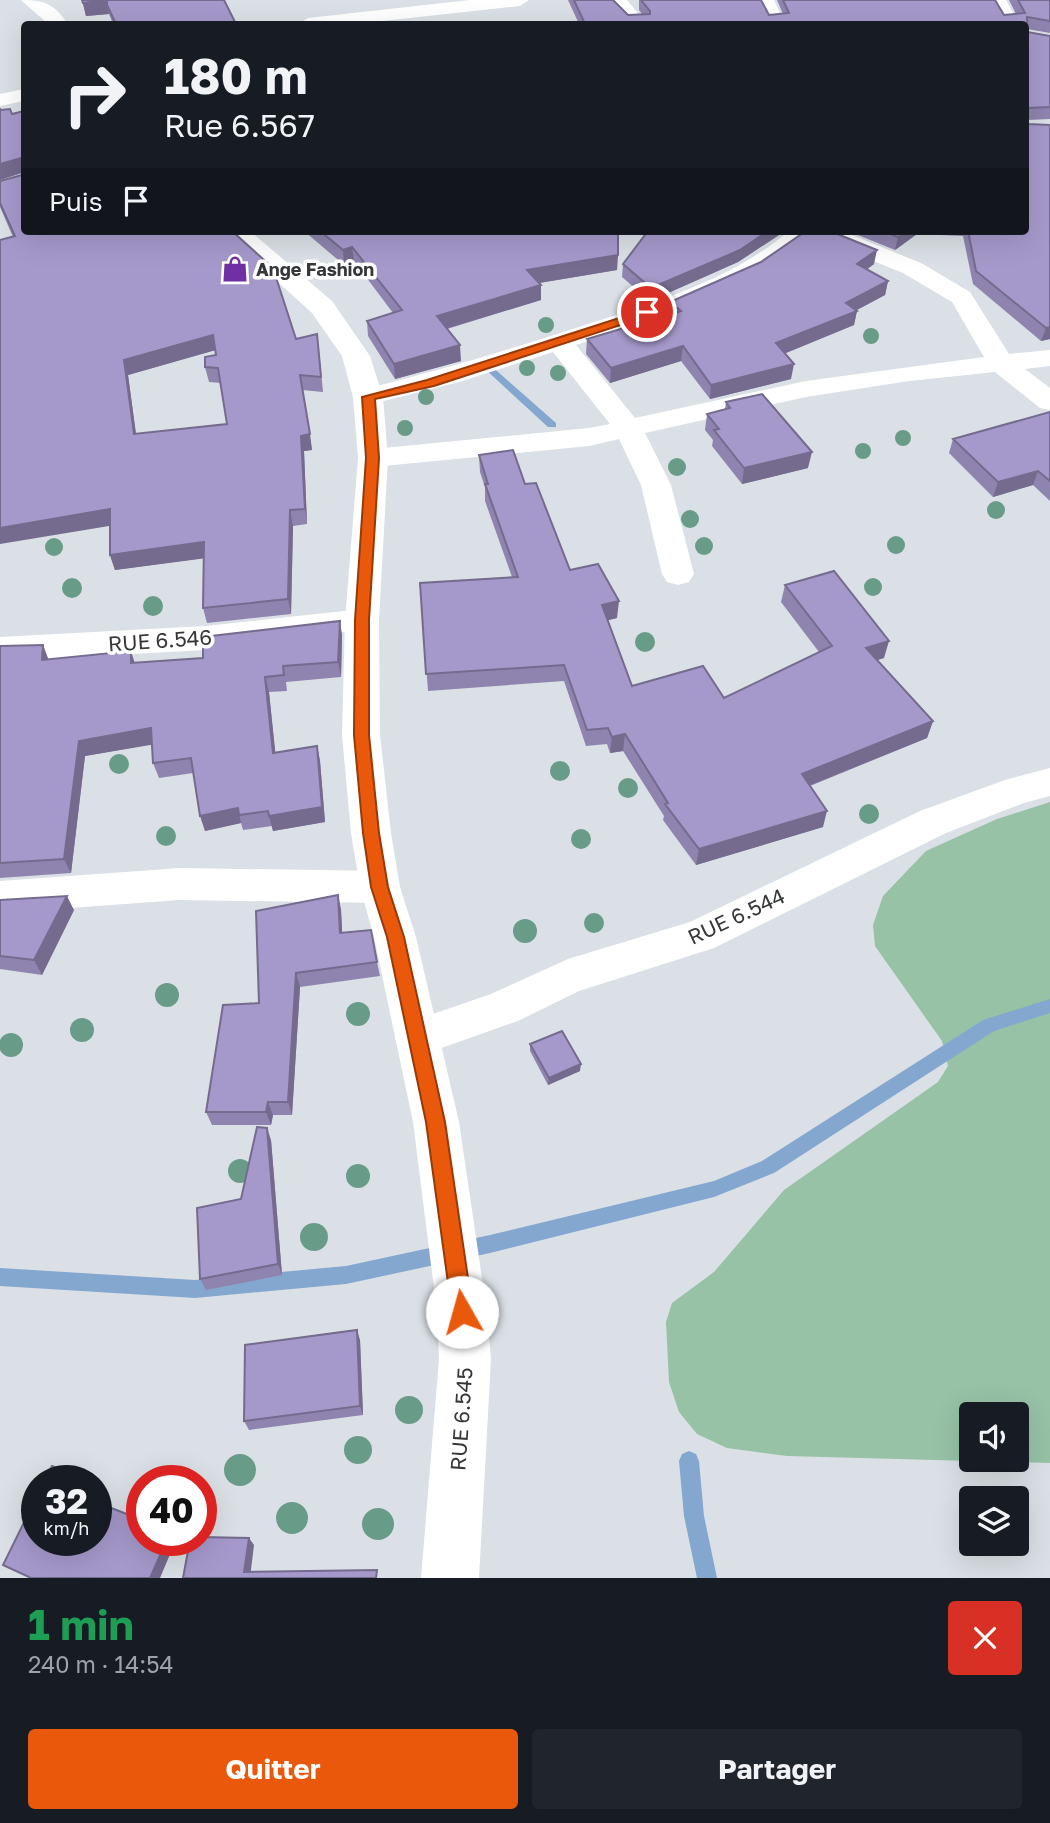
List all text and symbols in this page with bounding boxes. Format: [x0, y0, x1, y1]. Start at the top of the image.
text: 180 m [164, 46, 308, 105]
icon: right [49, 49, 140, 140]
text: Rue 6.567 [164, 106, 315, 144]
icon: arrive [117, 182, 155, 220]
text: Puis [49, 186, 103, 217]
shop icon: Ange Fashion [220, 254, 250, 284]
place label: Ange Fashion [256, 258, 374, 280]
pin [617, 282, 677, 342]
icon: arrive [628, 293, 666, 331]
street label: RUE 6.546 [107, 623, 213, 657]
street label: RUE 6.544 [683, 882, 789, 950]
position arrow [425, 1275, 499, 1349]
street label: RUE 6.545 [444, 1366, 478, 1472]
map controls [959, 1402, 1029, 1556]
button: sound [959, 1402, 1029, 1472]
speed limit sign: 40 [126, 1465, 217, 1556]
text: 32 [45, 1480, 88, 1522]
button: layers [959, 1486, 1029, 1556]
text: km/h [44, 1517, 89, 1539]
text: 1 min [28, 1599, 134, 1649]
button: close [948, 1601, 1022, 1675]
text: 240 m · 14:54 [28, 1650, 174, 1678]
button: Quitter [28, 1729, 518, 1809]
button: Partager [532, 1729, 1022, 1809]

